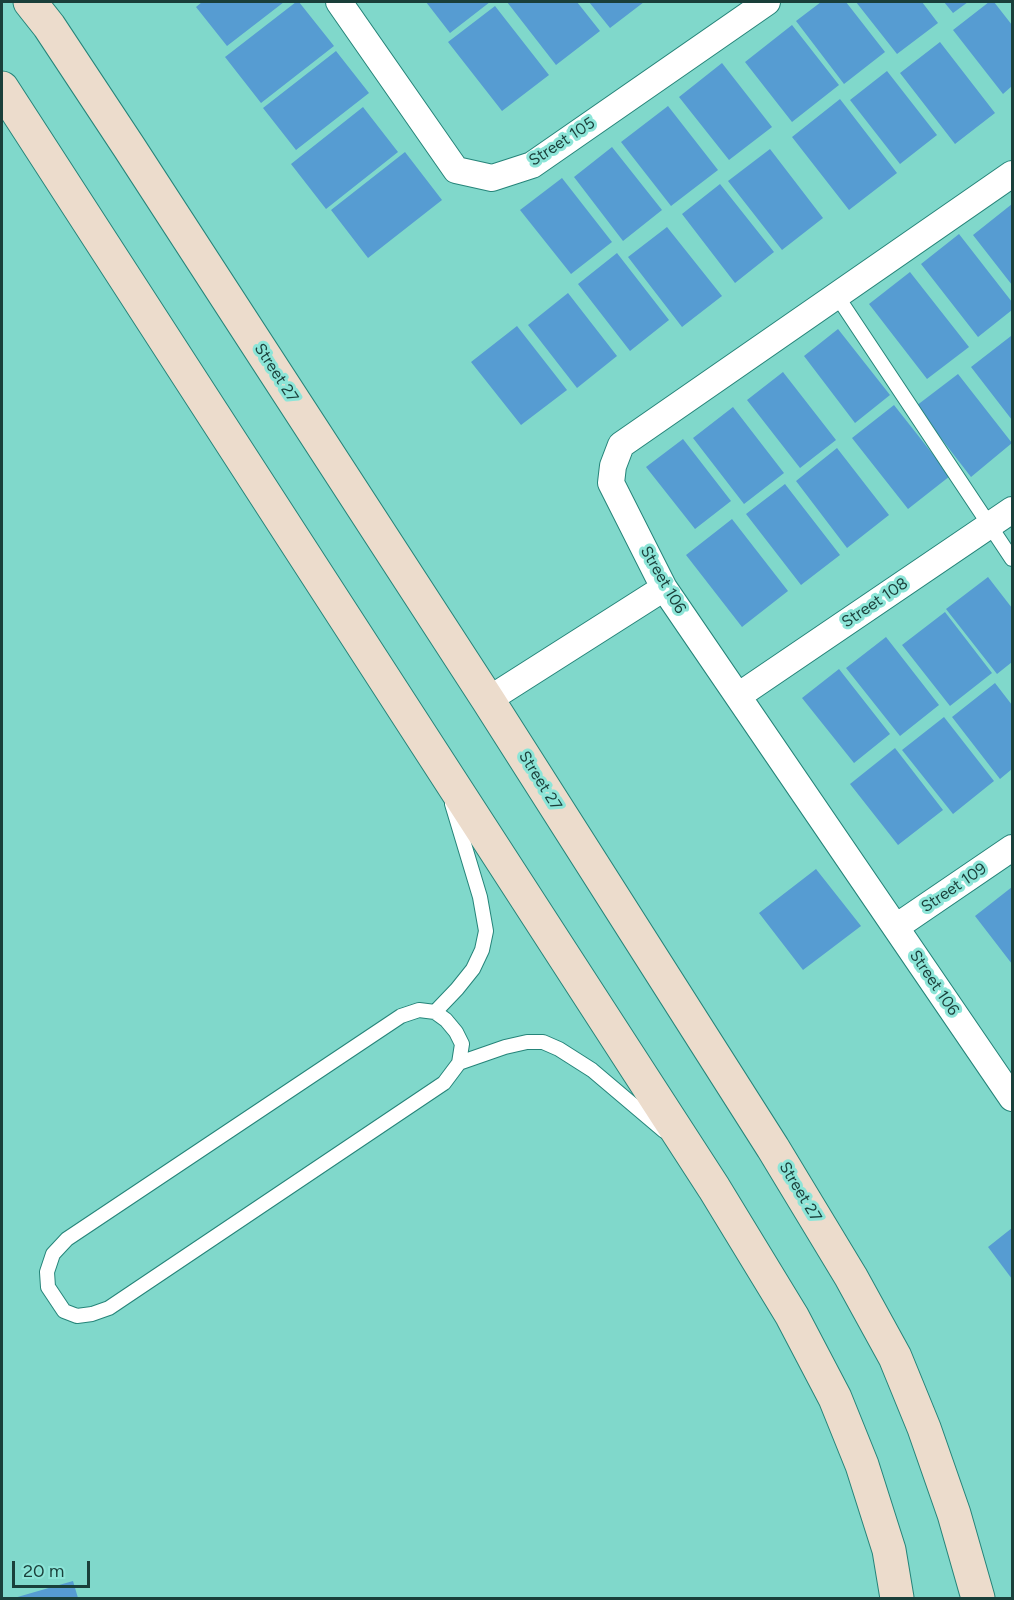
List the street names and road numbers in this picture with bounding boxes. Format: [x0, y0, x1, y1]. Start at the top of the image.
street label: Street 105 [525, 114, 599, 170]
street label: Street 27 [250, 340, 302, 406]
street label: Street 106 [636, 543, 690, 617]
street label: Street 108 [838, 574, 912, 632]
street label: Street 27 [514, 748, 566, 814]
street label: Street 109 [918, 859, 990, 917]
street label: Street 106 [905, 947, 963, 1019]
street label: Street 27 [775, 1159, 825, 1225]

